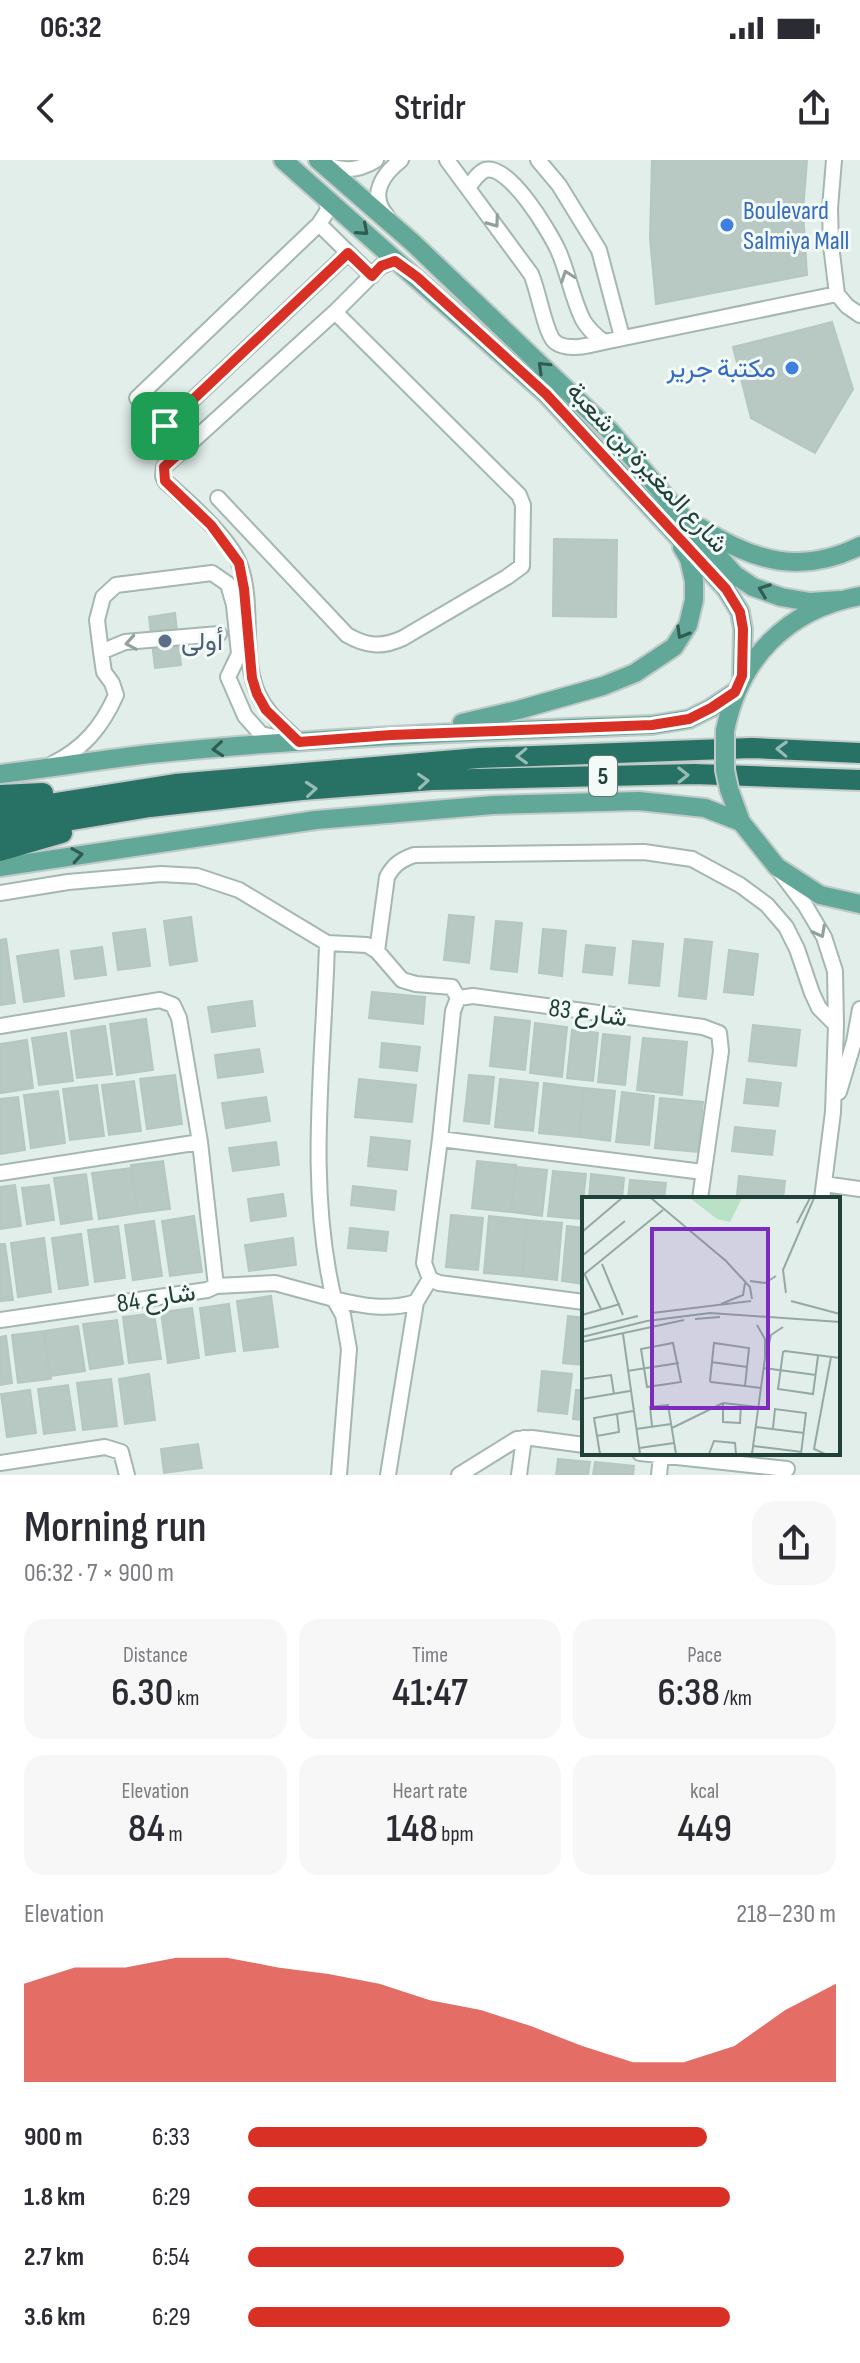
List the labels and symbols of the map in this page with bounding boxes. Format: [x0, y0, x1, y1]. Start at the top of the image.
place label: Boulevard Salmiya Mall [743, 196, 849, 257]
one-way arrow [484, 214, 499, 228]
marker: Boulevard Salmiya Mall [718, 216, 736, 234]
one-way arrow [353, 220, 368, 235]
one-way arrow [561, 270, 577, 284]
place label: مكتبة جرير [665, 354, 776, 385]
marker: مكتبة جرير [783, 359, 801, 377]
one-way arrow [538, 362, 552, 377]
street label: شارع المغيرة بن شعبة [559, 376, 734, 561]
pin [131, 392, 199, 460]
one-way arrow [758, 583, 772, 600]
one-way arrow [676, 624, 692, 639]
place label: أولى [181, 626, 223, 658]
marker: أولى [156, 632, 174, 650]
one-way arrow [125, 633, 138, 650]
one-way arrow [211, 740, 224, 757]
one-way arrow [775, 741, 788, 758]
one-way arrow [515, 747, 528, 764]
road number: 5 [589, 756, 617, 796]
one-way arrow [677, 766, 690, 783]
one-way arrow [417, 773, 430, 790]
one-way arrow [305, 781, 318, 798]
one-way arrow [70, 847, 84, 864]
one-way arrow [811, 923, 826, 938]
street label: شارع 83 [547, 993, 629, 1035]
inset map [582, 1197, 840, 1455]
street label: شارع 84 [115, 1277, 198, 1321]

